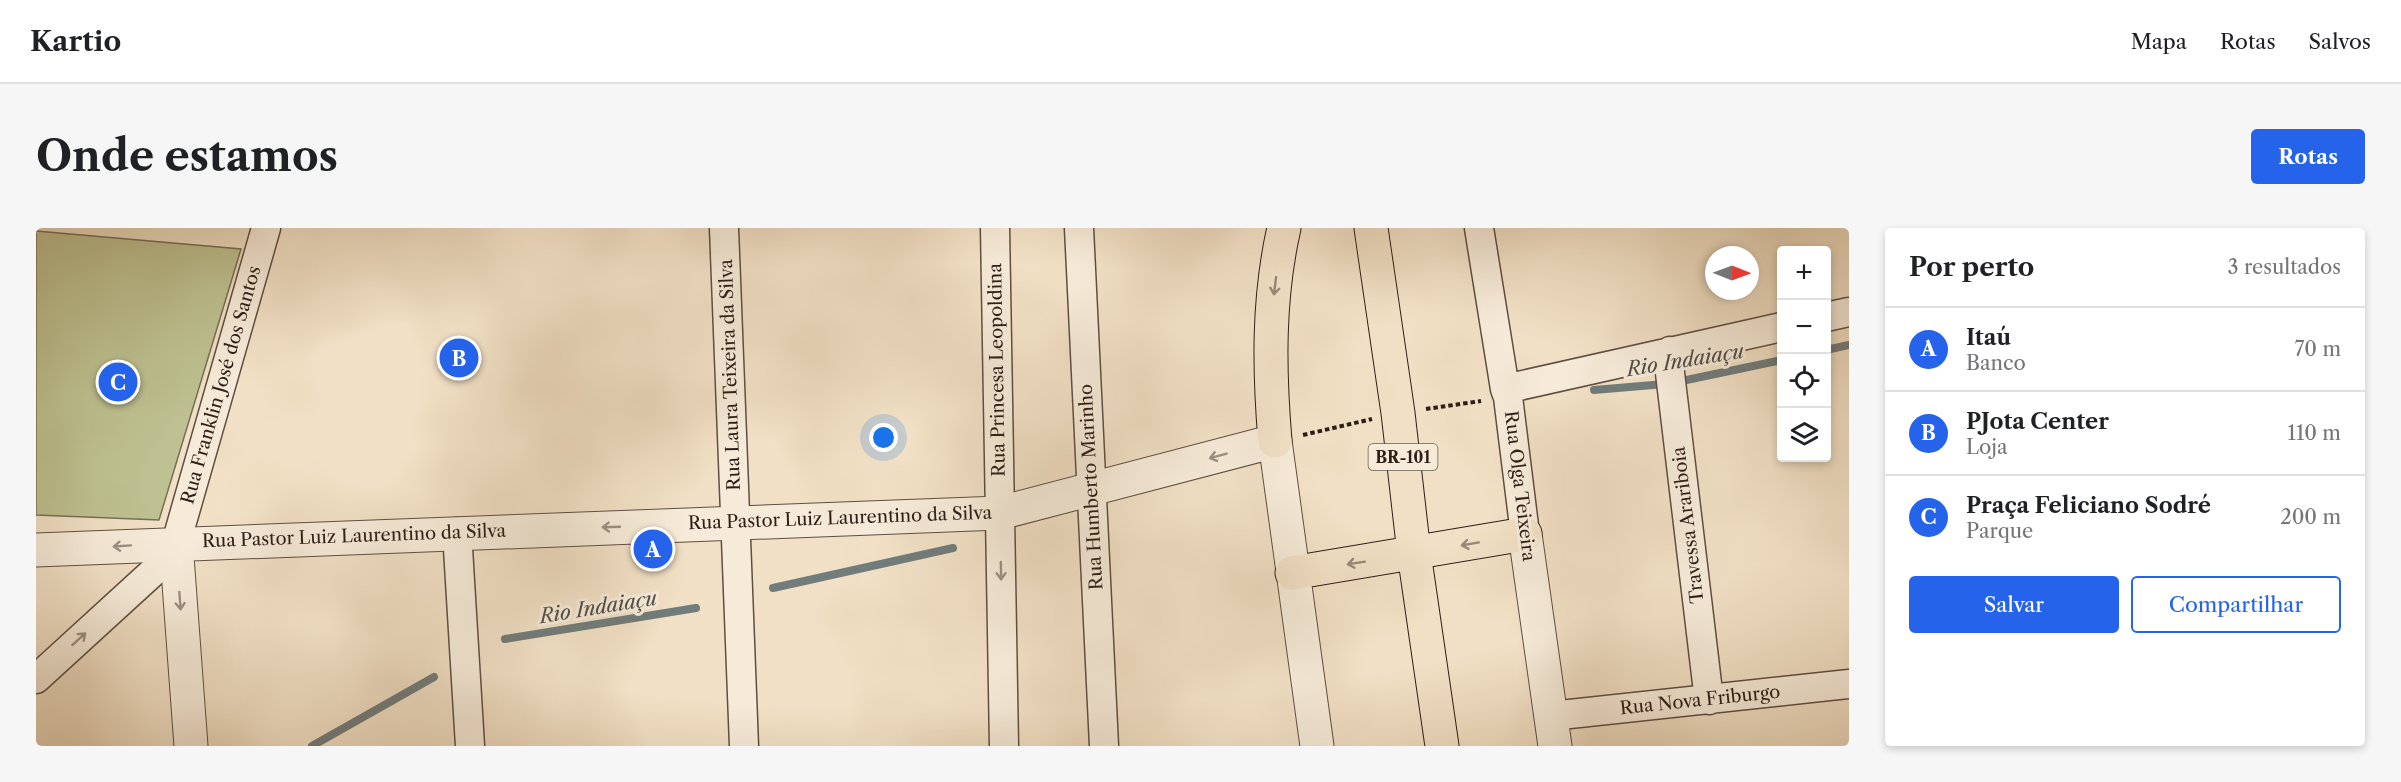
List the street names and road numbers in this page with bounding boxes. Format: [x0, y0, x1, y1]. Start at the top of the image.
street label: Rua Laura Teixeira da Silva [715, 258, 745, 491]
street label: Rua Franklin José dos Santos [176, 263, 266, 507]
street label: Rua Princesa Leopoldina [984, 263, 1010, 477]
street label: Rua Humberto Marinho [1075, 383, 1107, 591]
street label: Rua Olga Teixeira [1500, 409, 1540, 563]
road number: BR-101 [1368, 444, 1438, 470]
street label: Travessa Arariboia [1667, 445, 1709, 605]
street label: Rua Pastor Luiz Laurentino da Silva [688, 502, 993, 534]
street label: Rua Pastor Luiz Laurentino da Silva [202, 520, 507, 552]
street label: Rua Nova Friburgo [1619, 681, 1781, 719]

